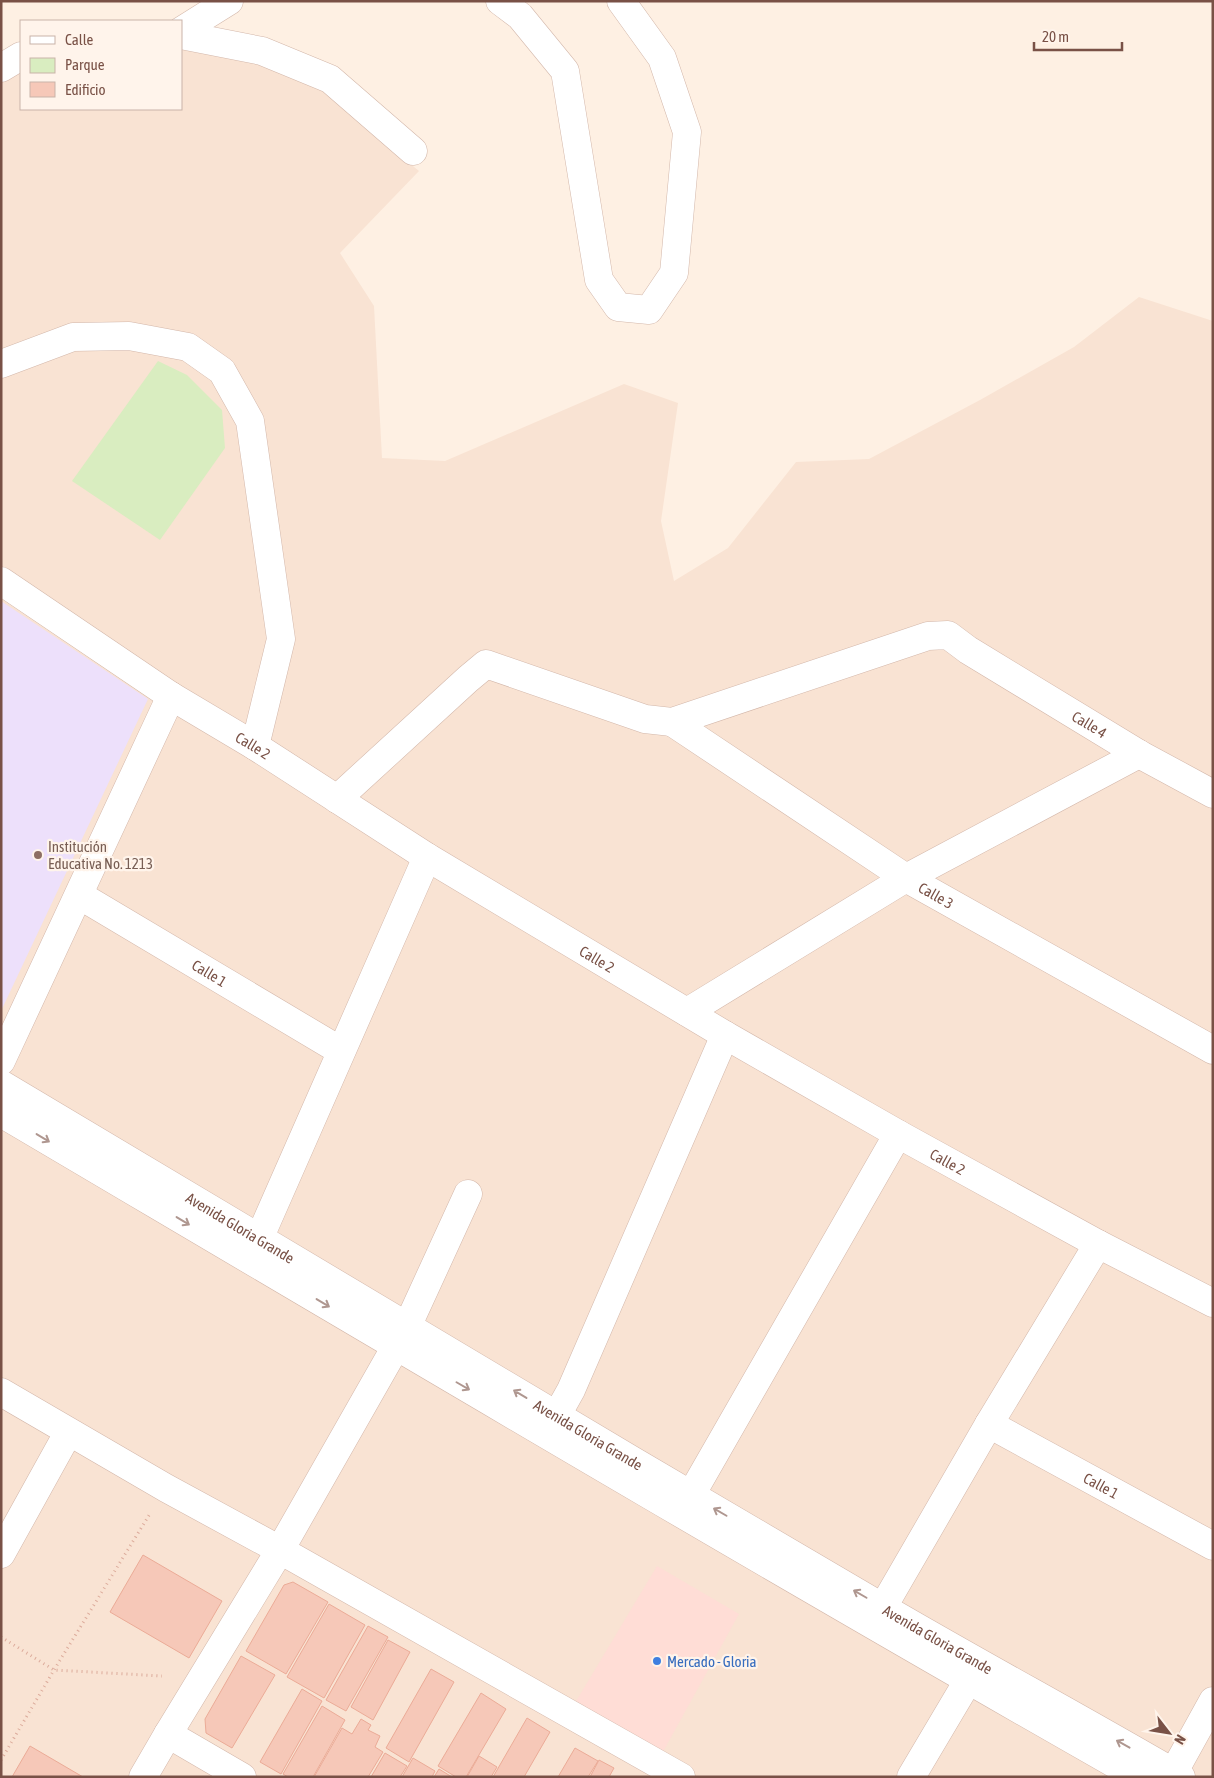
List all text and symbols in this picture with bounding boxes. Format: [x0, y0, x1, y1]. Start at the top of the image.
legend [20, 20, 182, 110]
scale bar [1034, 20, 1122, 52]
text: 20 m [1042, 28, 1069, 45]
text: Calle [65, 31, 94, 48]
text: Parque [65, 56, 105, 73]
text: Edificio [65, 81, 106, 98]
street label: Calle 4 [1069, 707, 1110, 741]
street label: Calle 2 [233, 728, 274, 762]
place label: Institución Educativa No. 1213 [48, 838, 153, 872]
marker: Institución Educativa No. 1213 [32, 849, 44, 861]
street label: Calle 3 [916, 878, 957, 912]
street label: Calle 2 [577, 942, 618, 976]
street label: Calle 1 [189, 956, 230, 990]
one-way arrow [36, 1133, 51, 1143]
street label: Calle 2 [927, 1145, 968, 1178]
street label: Avenida Gloria Grande [183, 1189, 298, 1266]
one-way arrow [176, 1216, 190, 1226]
one-way arrow [316, 1299, 330, 1309]
one-way arrow [456, 1381, 470, 1391]
one-way arrow [514, 1388, 528, 1398]
street label: Avenida Gloria Grande [531, 1396, 646, 1473]
street label: Calle 1 [1081, 1469, 1122, 1502]
one-way arrow [713, 1507, 728, 1517]
one-way arrow [854, 1589, 868, 1599]
street label: Avenida Gloria Grande [880, 1601, 996, 1677]
place label: Mercado - Gloria [667, 1653, 757, 1670]
marker: Mercado - Gloria [651, 1655, 663, 1667]
north arrow [1144, 1708, 1194, 1758]
text: N [1171, 1732, 1189, 1747]
one-way arrow [1116, 1739, 1131, 1749]

